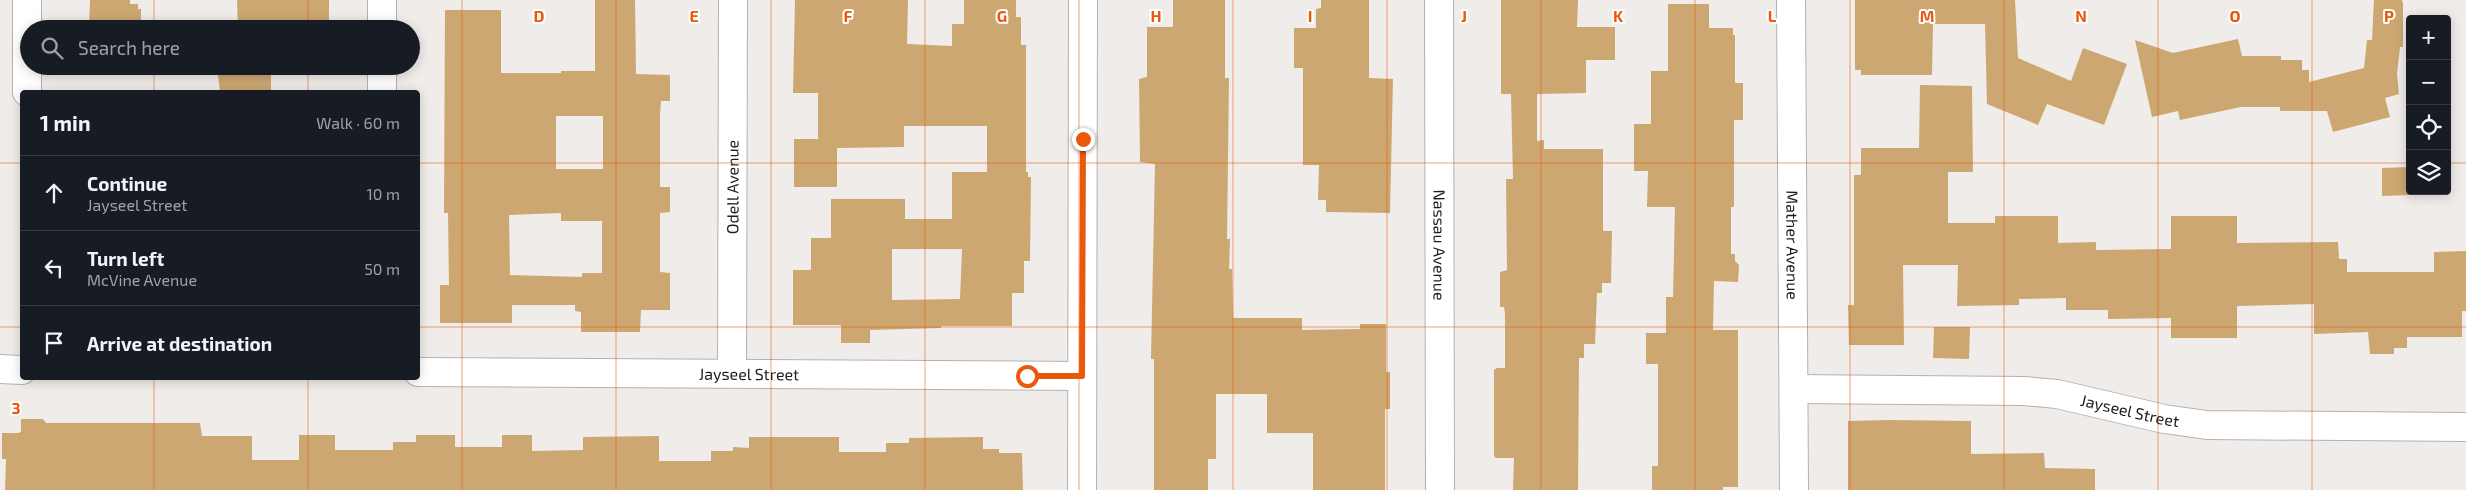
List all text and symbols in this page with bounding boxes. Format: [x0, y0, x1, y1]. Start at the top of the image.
text: D [534, 6, 545, 25]
text: E [689, 6, 699, 25]
text: F [844, 6, 853, 25]
text: G [997, 6, 1007, 25]
text: H [1150, 6, 1162, 25]
text: I [1308, 6, 1312, 25]
text: J [1461, 6, 1467, 25]
text: K [1613, 6, 1624, 25]
text: L [1768, 6, 1777, 25]
text: M [1920, 6, 1934, 25]
text: N [2075, 6, 2087, 25]
text: O [2229, 6, 2241, 25]
text: P [2384, 6, 2394, 25]
map controls [2406, 15, 2451, 195]
button: + [2406, 15, 2451, 60]
search box [20, 20, 420, 75]
icon: search [38, 34, 66, 62]
text: Search here [78, 36, 180, 59]
button: − [2406, 60, 2451, 105]
button: locate [2406, 105, 2451, 150]
text: 1 min [40, 110, 91, 135]
text: Walk · 60 m [316, 113, 400, 132]
route end [1072, 128, 1095, 151]
street label: Odell Avenue [722, 140, 742, 234]
button: layers [2406, 150, 2451, 195]
text: Continue [87, 172, 167, 195]
icon: ahead [40, 179, 68, 207]
text: 10 m [366, 184, 400, 203]
street label: Nassau Avenue [1430, 189, 1450, 301]
street label: Mather Avenue [1783, 190, 1803, 300]
text: Jayseel Street [87, 195, 187, 214]
text: Turn left [87, 247, 164, 270]
icon: left [40, 254, 68, 282]
text: 50 m [364, 259, 400, 278]
text: McVine Avenue [87, 270, 197, 289]
icon: arrive [40, 329, 68, 357]
text: Arrive at destination [87, 332, 272, 355]
street label: Jayseel Street [699, 364, 799, 383]
route start [1016, 365, 1039, 388]
street label: Jayseel Street [2079, 390, 2180, 430]
text: 3 [11, 398, 21, 417]

